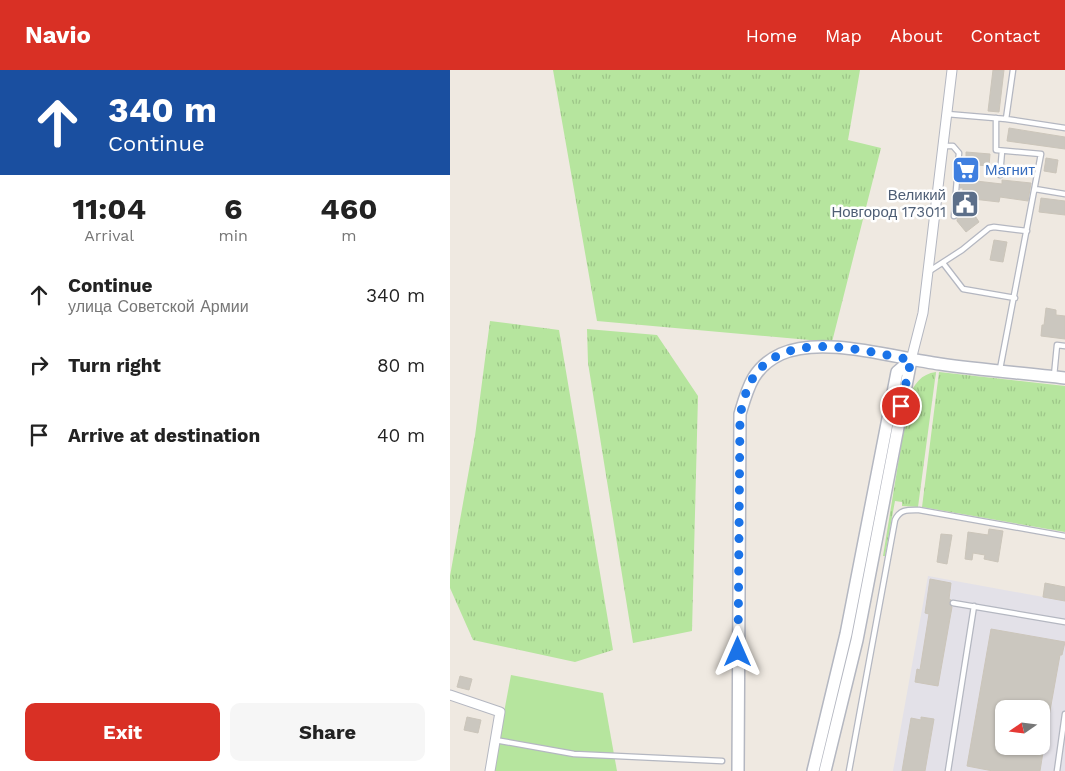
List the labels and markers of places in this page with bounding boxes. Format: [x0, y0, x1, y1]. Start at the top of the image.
supermarket icon: Магнит [951, 155, 981, 185]
place label: Магнит [985, 161, 1035, 179]
place label: Великий Новгород 173011 [831, 186, 946, 221]
public building icon: Великий Новгород 173011 [950, 189, 980, 219]
pin [880, 385, 922, 427]

